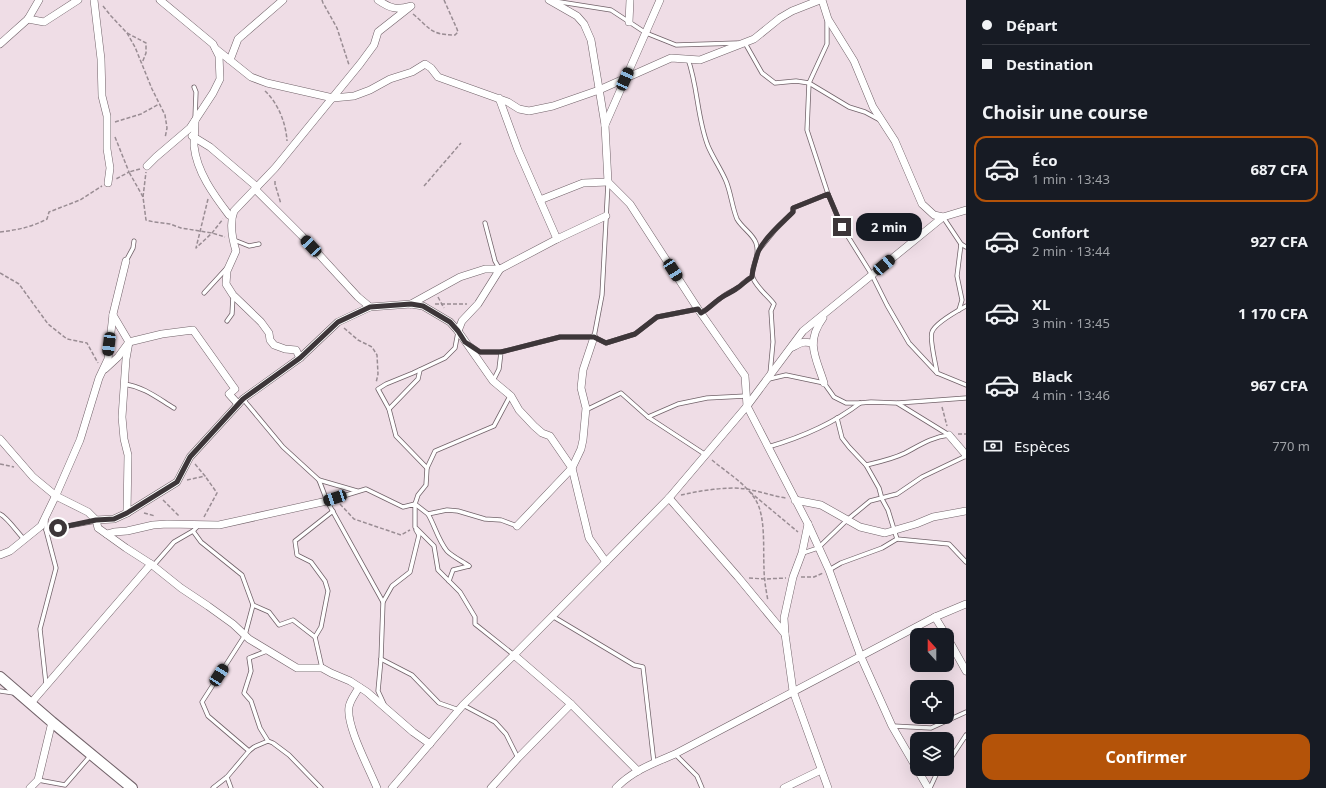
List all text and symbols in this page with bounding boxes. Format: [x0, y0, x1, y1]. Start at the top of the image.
text: Départ [1006, 15, 1058, 35]
text: Destination [1006, 54, 1093, 74]
car [615, 66, 635, 92]
text: Choisir une course [982, 100, 1148, 124]
text: Éco [1032, 150, 1058, 170]
icon: car [984, 151, 1020, 187]
text: 687 CFA [1250, 159, 1308, 179]
text: 1 min · 13:43 [1032, 170, 1110, 188]
callout: 2 min [856, 213, 922, 241]
route end [833, 218, 851, 236]
text: 2 min [871, 218, 907, 236]
text: Confort [1032, 222, 1089, 242]
icon: car [984, 223, 1020, 259]
text: 927 CFA [1250, 231, 1308, 251]
car [298, 233, 324, 259]
text: 2 min · 13:44 [1032, 242, 1110, 260]
car [871, 253, 897, 277]
car [661, 257, 685, 283]
text: XL [1032, 294, 1050, 314]
icon: car [984, 295, 1020, 331]
text: 1 170 CFA [1238, 303, 1308, 323]
text: 3 min · 13:45 [1032, 314, 1110, 332]
car [102, 331, 116, 357]
text: Black [1032, 366, 1072, 386]
icon: car [984, 367, 1020, 403]
text: 967 CFA [1250, 375, 1308, 395]
text: 4 min · 13:46 [1032, 386, 1110, 404]
icon: cash [982, 435, 1004, 457]
text: Espèces [1014, 436, 1070, 456]
text: 770 m [1272, 437, 1310, 455]
car [322, 489, 348, 507]
route start [49, 519, 67, 537]
north arrow [910, 628, 954, 672]
map controls [910, 628, 954, 776]
car [207, 662, 231, 688]
button: locate [910, 680, 954, 724]
button: layers [910, 732, 954, 776]
button: Confirmer [982, 734, 1310, 780]

